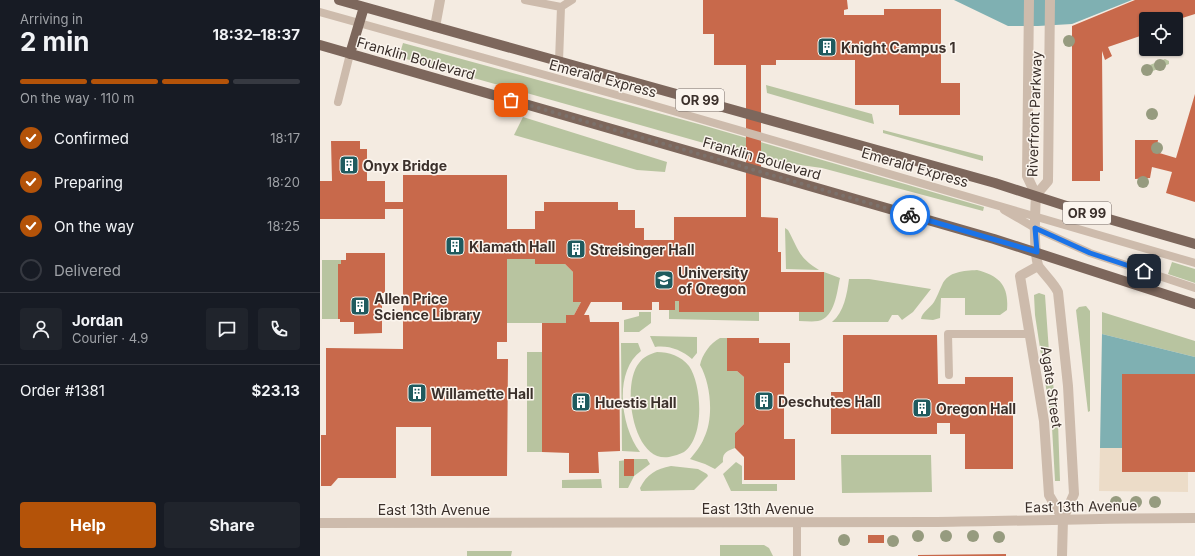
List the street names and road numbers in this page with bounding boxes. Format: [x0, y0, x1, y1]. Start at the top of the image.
street label: Franklin Boulevard [355, 33, 477, 83]
street label: Riverfront Parkway [1023, 51, 1045, 177]
street label: Emerald Express [547, 55, 659, 101]
road number: OR 99 [676, 89, 724, 111]
street label: Franklin Boulevard [701, 133, 823, 183]
street label: Emerald Express [860, 144, 970, 190]
road number: OR 99 [1063, 202, 1111, 224]
street label: Agate Street [1038, 345, 1066, 429]
street label: East 13th Avenue [1025, 497, 1137, 515]
street label: East 13th Avenue [702, 500, 814, 517]
street label: East 13th Avenue [378, 501, 490, 518]

